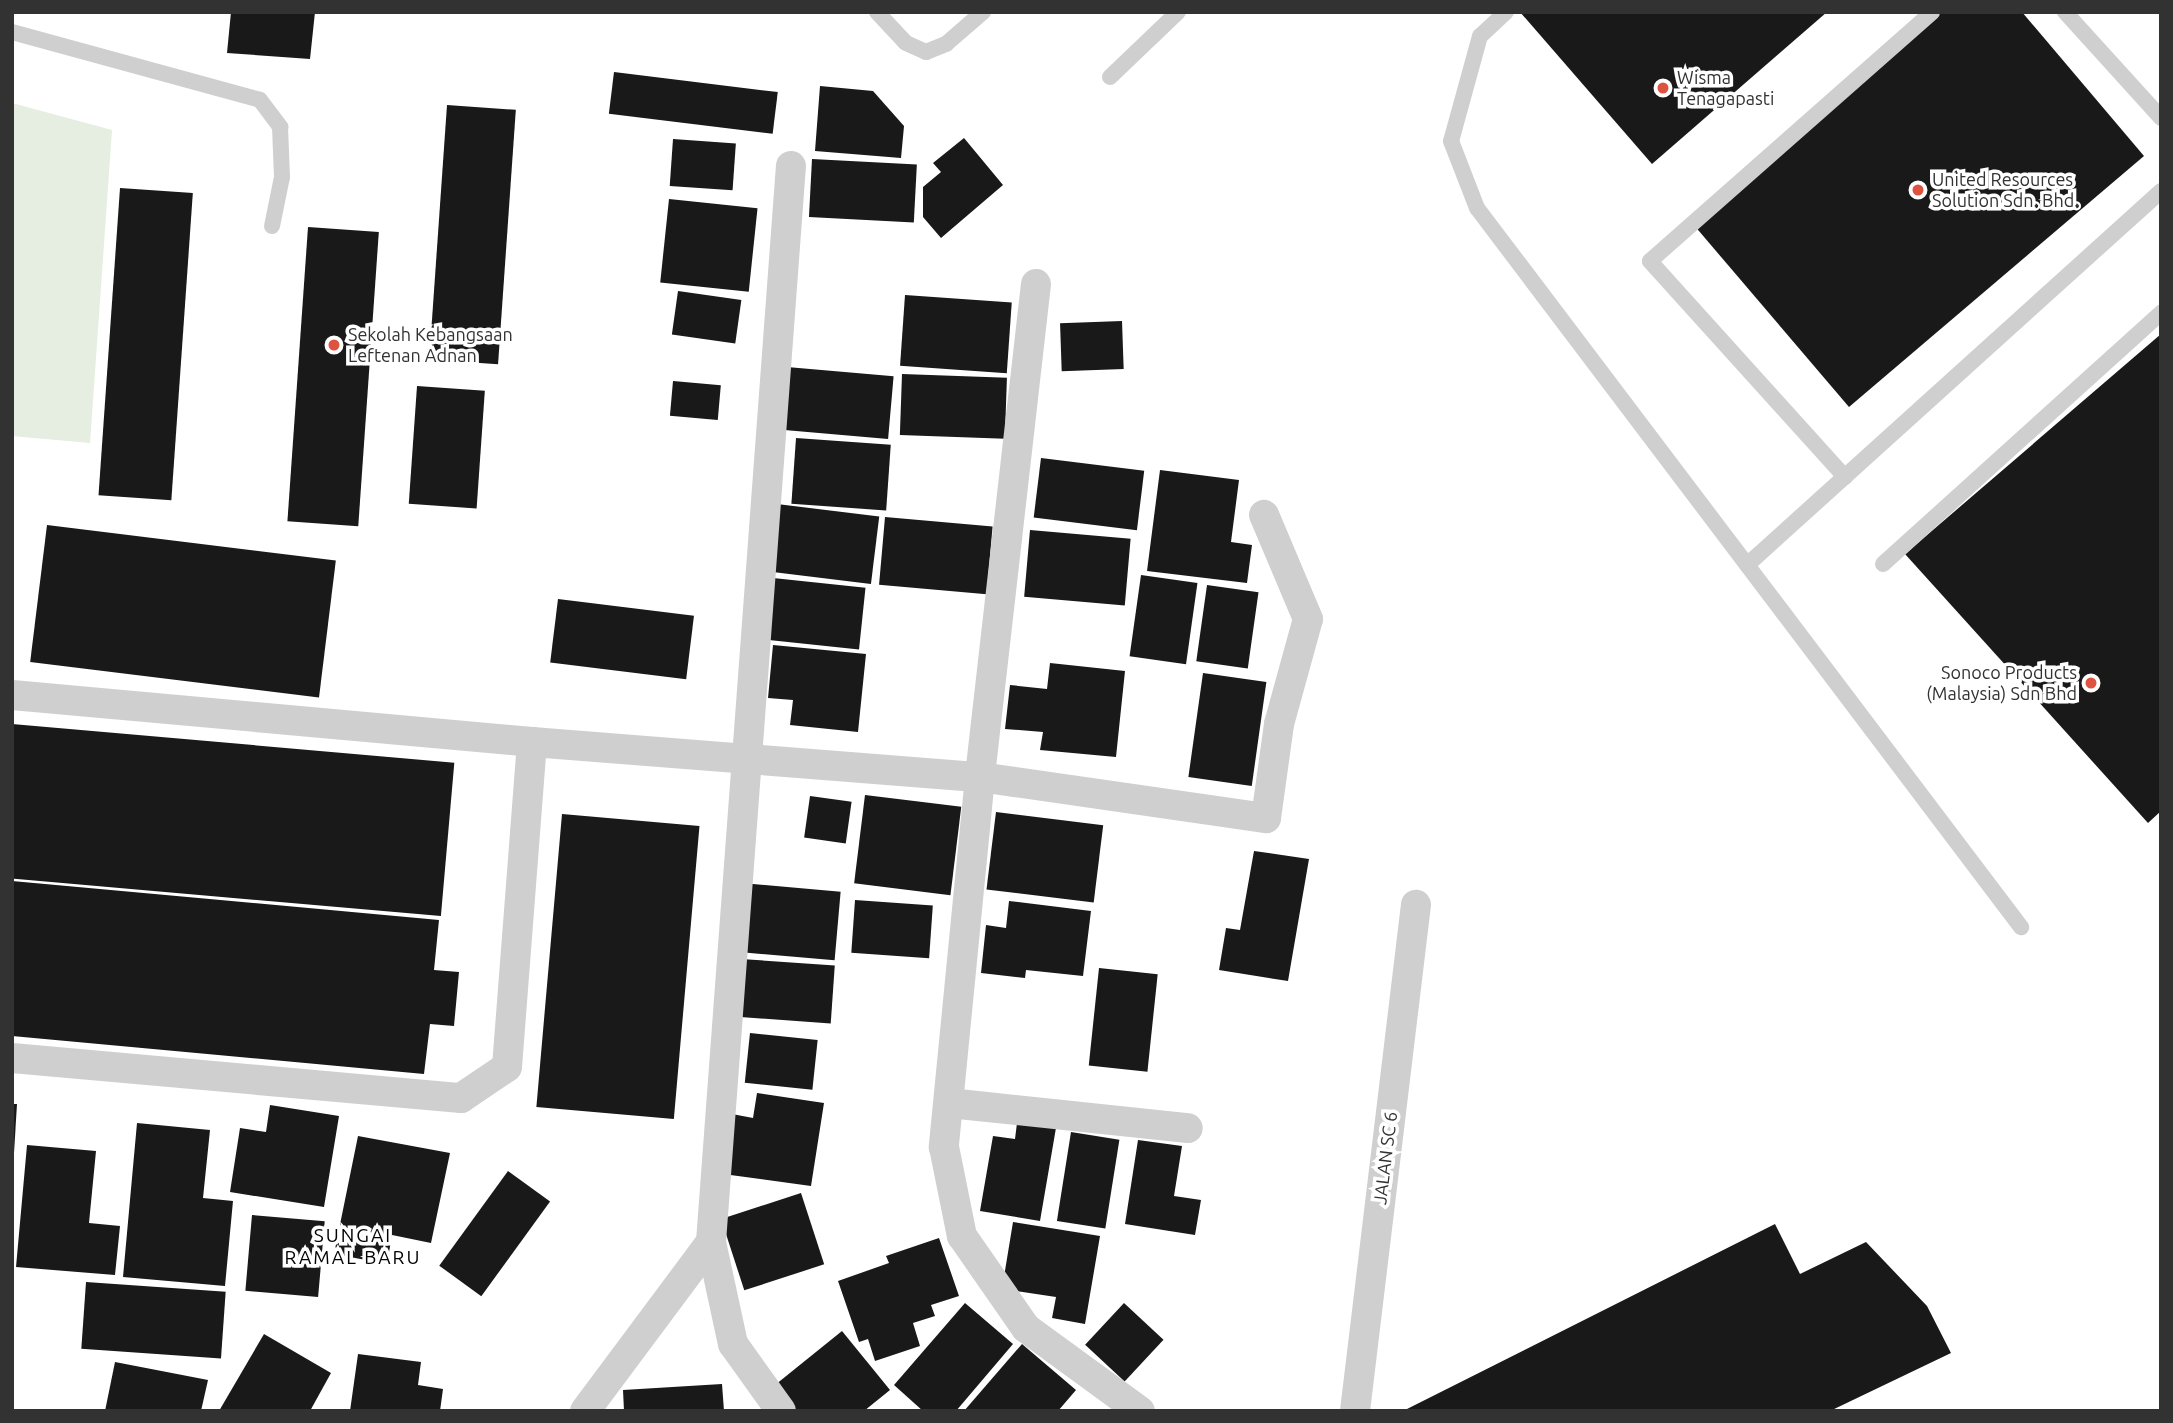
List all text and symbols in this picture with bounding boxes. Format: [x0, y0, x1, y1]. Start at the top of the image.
place label: Wisma Tenagapasti [1677, 67, 1774, 110]
marker: Wisma Tenagapasti [1655, 80, 1671, 96]
place label: United Resources Solution Sdn. Bhd. [1932, 169, 2079, 212]
marker: United Resources Solution Sdn. Bhd. [1910, 182, 1926, 198]
place label: Sekolah Kebangsaan Leftenan Adnan [348, 324, 513, 366]
marker: Sekolah Kebangsaan Leftenan Adnan [326, 337, 342, 353]
place label: Sonoco Products (Malaysia) Sdn Bhd [1926, 662, 2077, 704]
marker: Sonoco Products (Malaysia) Sdn Bhd [2083, 675, 2099, 691]
street label: JALAN SC 6 [1369, 1110, 1401, 1206]
district label: SUNGAI RAMAL BARU [286, 1225, 420, 1269]

